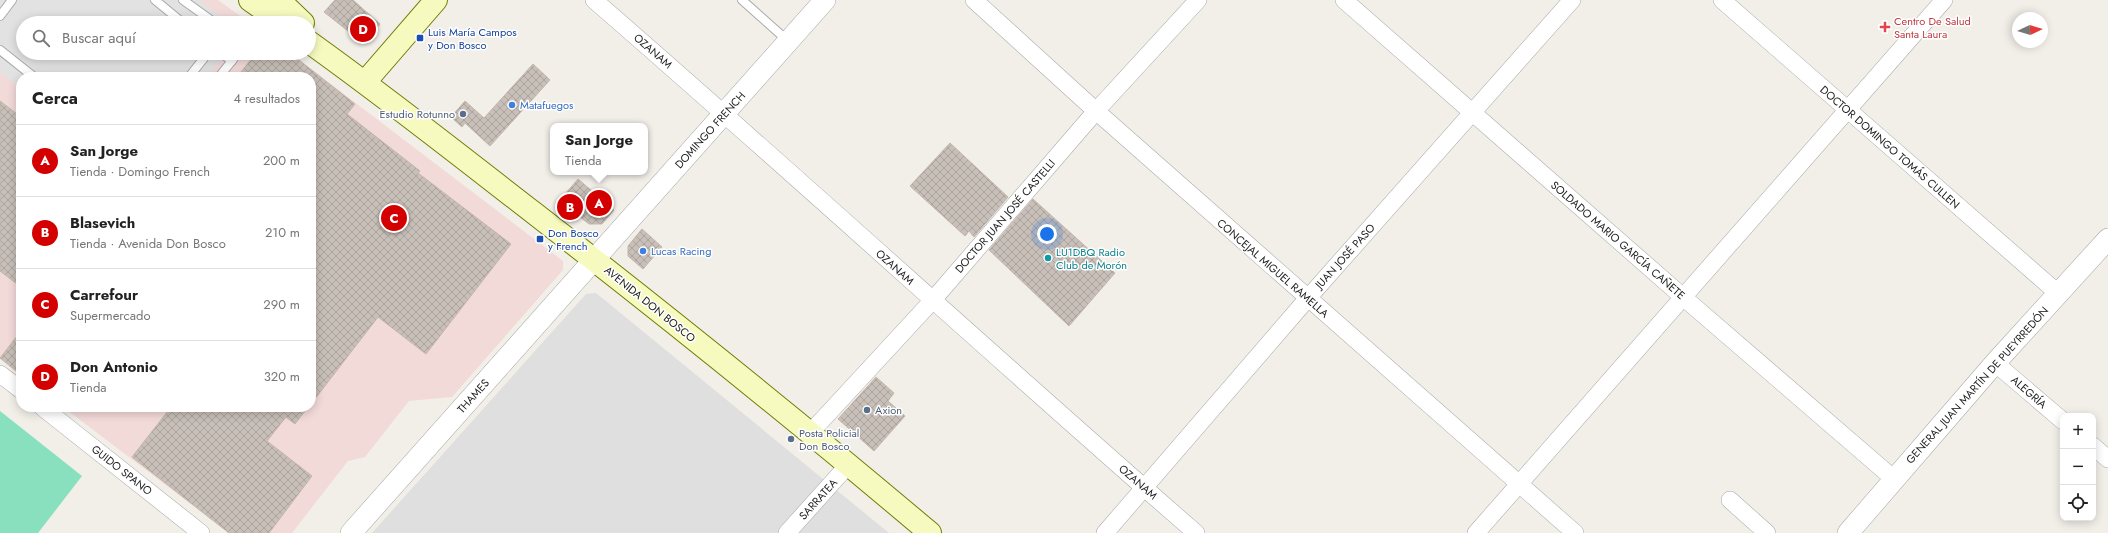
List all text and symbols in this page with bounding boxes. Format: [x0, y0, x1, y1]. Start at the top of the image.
north arrow [2012, 12, 2048, 48]
place label: Centro De Salud Santa Laura [1894, 13, 1971, 42]
pin: D [350, 14, 376, 44]
search box [16, 16, 316, 60]
marker: Centro De Salud Santa Laura [1879, 21, 1891, 33]
place label: Luis María Campos y Don Bosco [428, 24, 517, 53]
icon: search [30, 27, 52, 49]
text: Buscar aquí [62, 27, 136, 49]
street label: OZANAM [630, 30, 676, 72]
marker: Luis María Campos y Don Bosco [415, 33, 425, 43]
street label: DOCTOR DOMINGO TOMÁS CULLEN [1817, 82, 1963, 212]
text: Cerca [32, 86, 78, 110]
street label: DOMINGO FRENCH [671, 88, 749, 172]
text: 4 resultados [233, 89, 300, 108]
place label: Matafuegos [520, 97, 574, 113]
marker: Matafuegos [507, 100, 517, 110]
place label: Estudio Rotunno [380, 106, 455, 122]
marker: Estudio Rotunno [458, 109, 468, 119]
popup [550, 123, 648, 175]
text: San Jorge [565, 129, 633, 151]
text: San Jorge [70, 140, 138, 162]
text: A [40, 151, 50, 170]
text: 200 m [263, 151, 300, 170]
text: Tienda [565, 151, 602, 170]
street label: DOCTOR JUAN JOSÉ CASTELLI [951, 156, 1059, 276]
text: Tienda · Domingo French [70, 162, 210, 181]
street label: SOLDADO MARIO GARCÍA CAÑETE [1547, 177, 1689, 303]
pin: A [586, 188, 612, 218]
pin: B [557, 192, 583, 222]
pin: C [381, 203, 407, 233]
text: Blasevich [70, 212, 135, 234]
street label: CONCEJAL MIGUEL RAMELLA [1214, 215, 1333, 322]
street label: JUAN JOSÉ PASO [1310, 220, 1379, 294]
text: B [41, 223, 49, 242]
text: 210 m [265, 223, 300, 242]
your location [1037, 224, 1057, 244]
place label: Don Bosco y French [548, 225, 598, 254]
text: Tienda · Avenida Don Bosco [70, 234, 226, 253]
marker: Don Bosco y French [535, 234, 545, 244]
place label: Lucas Racing [651, 243, 711, 259]
place label: LU1DBQ Radio Club de Morón [1056, 244, 1127, 273]
marker: Lucas Racing [638, 246, 648, 256]
street label: OZANAM [872, 246, 918, 288]
marker: LU1DBQ Radio Club de Morón [1043, 253, 1053, 263]
street label: AVENIDA DON BOSCO [601, 262, 699, 346]
text: Carrefour [70, 284, 138, 306]
text: C [40, 295, 50, 314]
text: 290 m [263, 295, 300, 314]
street label: GENERAL JUAN MARTÍN DE PUEYRREDÓN [1902, 303, 2052, 467]
text: Supermercado [70, 306, 151, 325]
text: Don Antonio [70, 356, 158, 378]
text: D [40, 367, 50, 386]
text: 320 m [264, 367, 300, 386]
street label: ALEGRÍA [2008, 372, 2051, 413]
street label: THAMES [453, 375, 493, 417]
text: Tienda [70, 378, 107, 397]
place label: Axion [875, 402, 902, 418]
marker: Axion [862, 405, 872, 415]
map controls [2060, 413, 2096, 521]
button: + [2060, 413, 2096, 449]
place label: Posta Policial Don Bosco [799, 425, 859, 454]
marker: Posta Policial Don Bosco [786, 434, 796, 444]
street label: GUIDO SPANO [88, 441, 156, 499]
button: − [2060, 449, 2096, 485]
street label: OZANAM [1115, 461, 1161, 503]
street label: SARRATEA [795, 474, 841, 523]
button: locate [2060, 485, 2096, 521]

